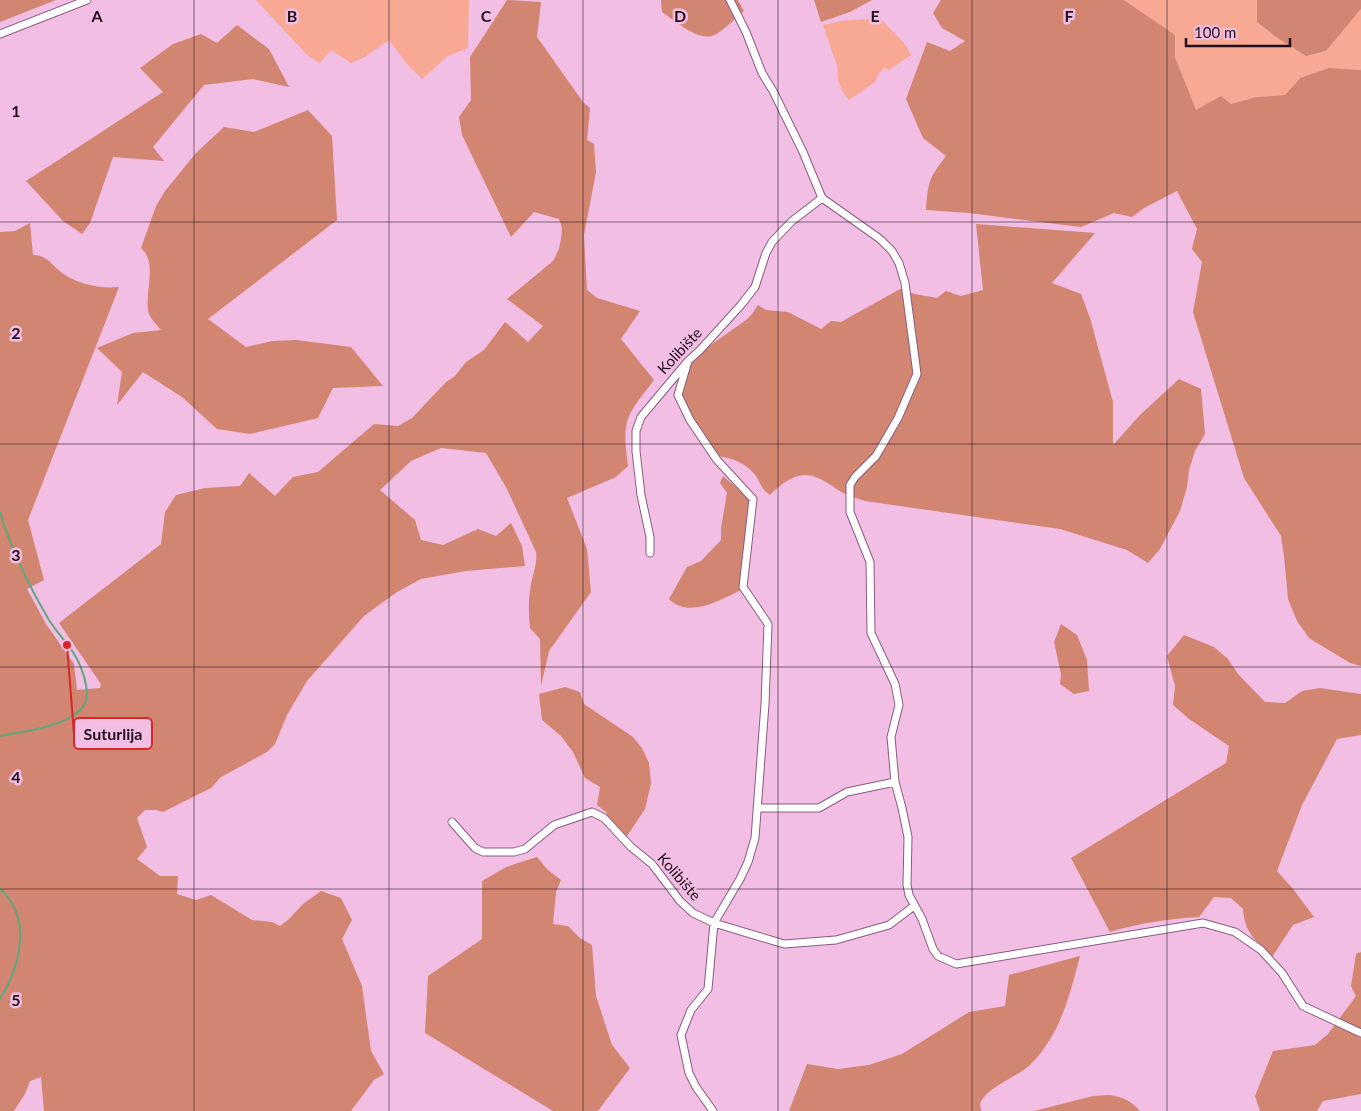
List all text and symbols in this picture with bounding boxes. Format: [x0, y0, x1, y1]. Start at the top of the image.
text: A [90, 6, 103, 25]
text: B [287, 6, 297, 25]
text: C [481, 6, 492, 25]
text: D [674, 6, 686, 25]
text: E [870, 6, 880, 25]
text: F [1064, 6, 1074, 25]
scale bar [1186, 15, 1290, 47]
text: 100 m [1194, 23, 1236, 41]
text: 1 [11, 101, 21, 120]
text: 2 [11, 323, 21, 342]
street label: Kolibište [653, 323, 705, 377]
text: 3 [11, 545, 21, 564]
callout: Suturlija [74, 718, 152, 749]
text: Suturlija [84, 724, 142, 743]
text: 4 [11, 767, 21, 786]
street label: Kolibište [654, 849, 705, 904]
text: 5 [11, 990, 21, 1009]

